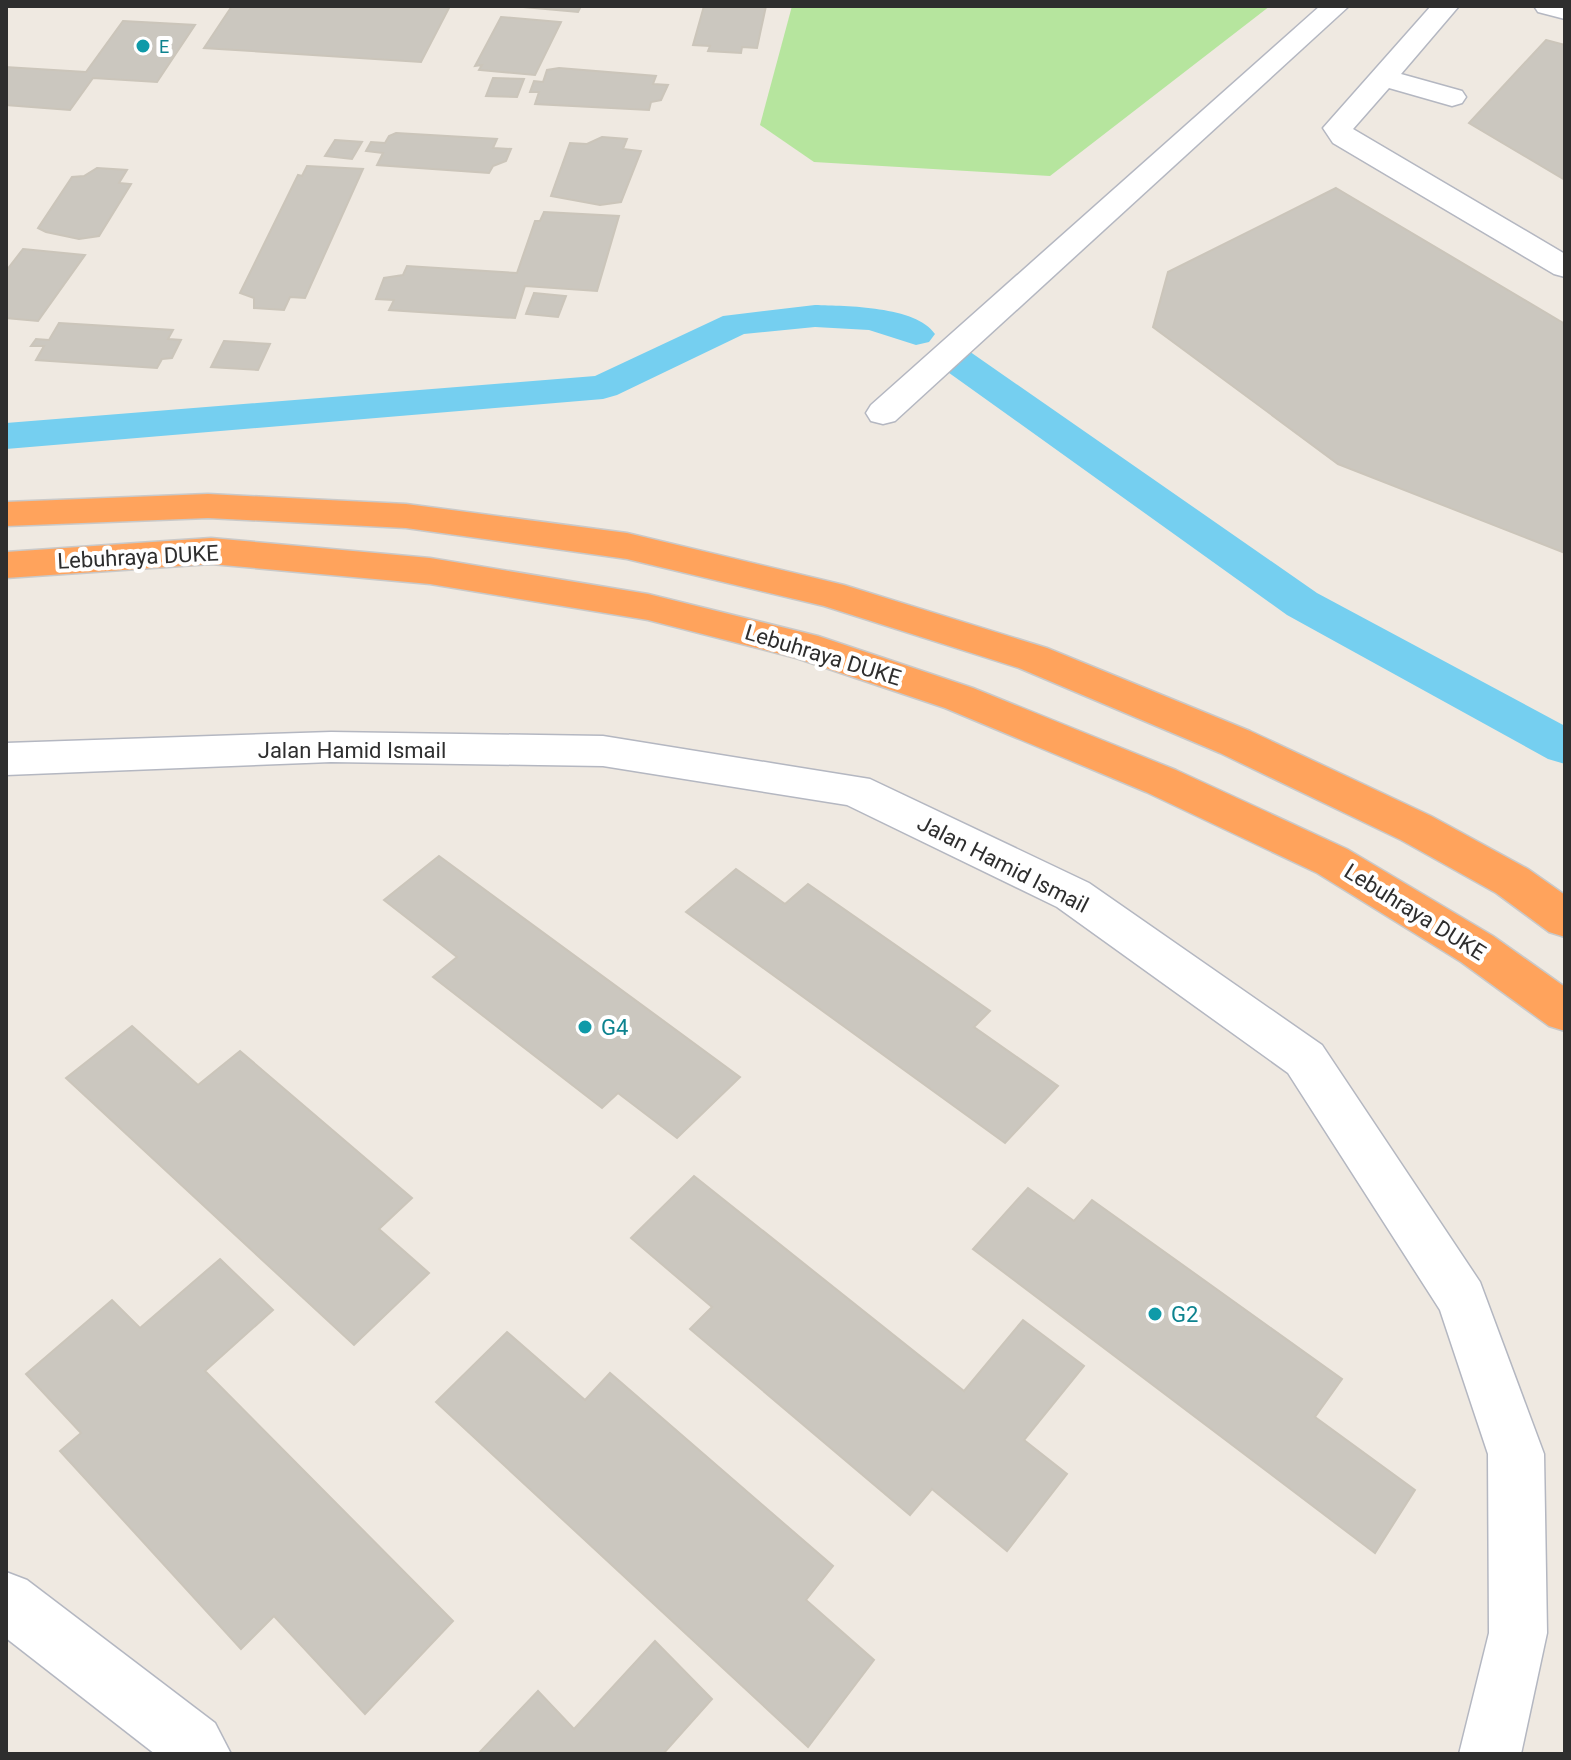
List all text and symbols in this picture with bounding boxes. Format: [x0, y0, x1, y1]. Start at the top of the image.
place label: E [159, 36, 169, 57]
marker: E [134, 37, 152, 55]
street label: Lebuhraya DUKE [57, 540, 219, 574]
street label: Lebuhraya DUKE [742, 619, 904, 691]
street label: Jalan Hamid Ismail [258, 738, 446, 763]
street label: Jalan Hamid Ismail [913, 810, 1093, 918]
street label: Lebuhraya DUKE [1340, 859, 1490, 965]
place label: G4 [601, 1015, 628, 1040]
marker: G4 [576, 1018, 594, 1036]
place label: G2 [1171, 1302, 1198, 1327]
marker: G2 [1146, 1305, 1164, 1323]

